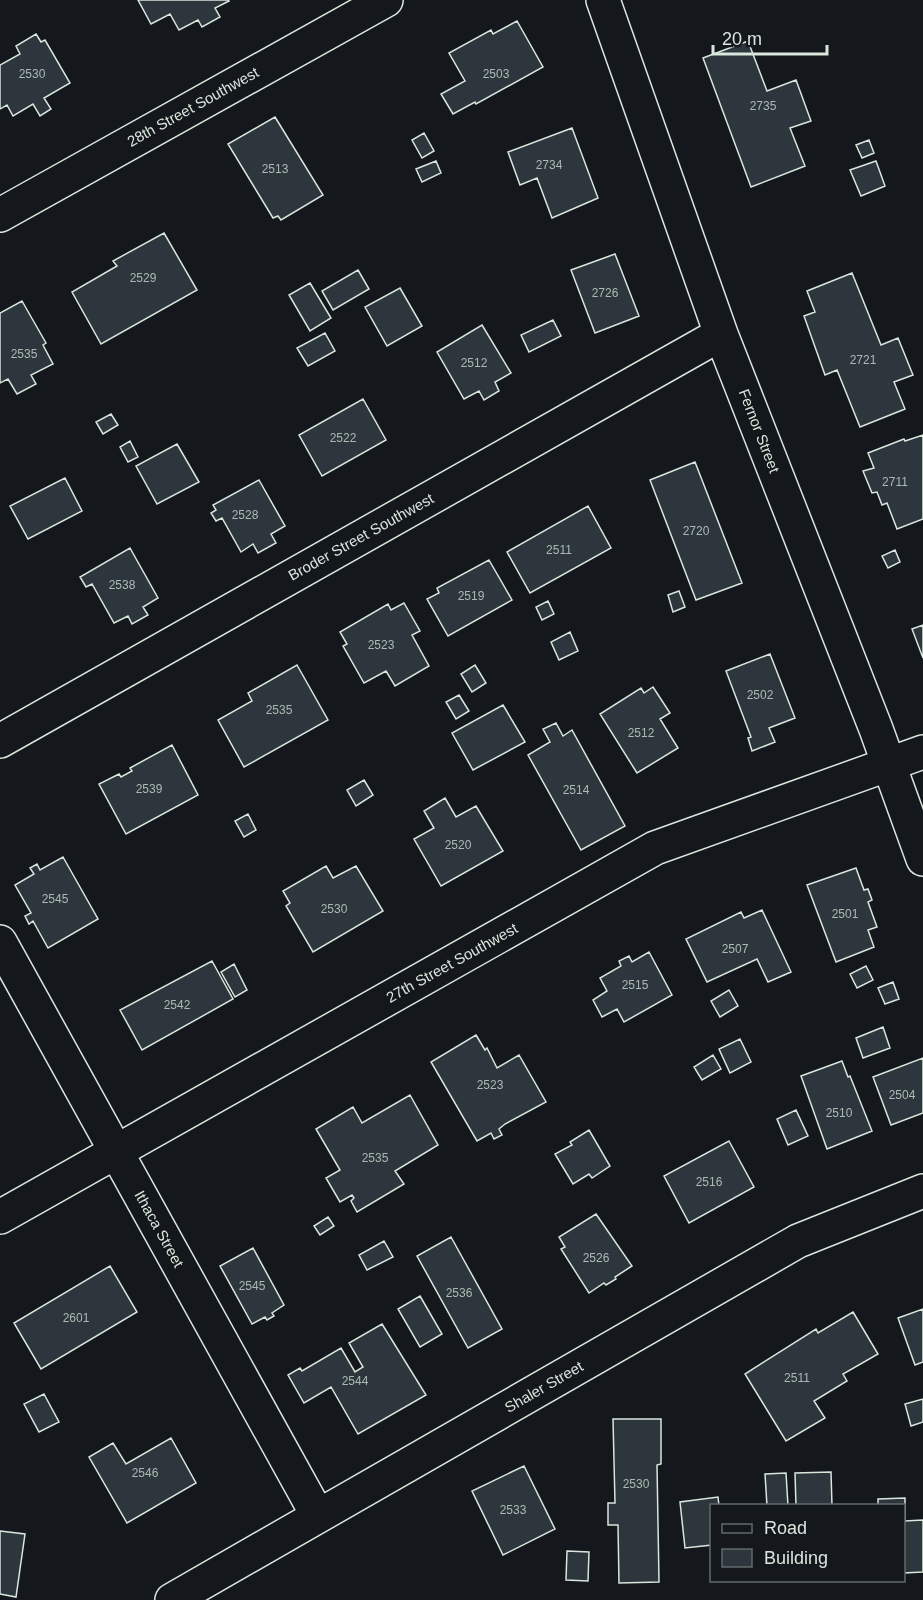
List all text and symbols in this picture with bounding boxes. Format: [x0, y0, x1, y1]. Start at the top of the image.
scale bar [713, 18, 827, 56]
text: 20 m [722, 29, 762, 49]
street label: 28th Street Southwest [124, 63, 262, 150]
house number: 2530 [19, 67, 46, 81]
house number: 2503 [483, 67, 510, 81]
house number: 2735 [750, 99, 777, 113]
house number: 2734 [536, 158, 563, 172]
house number: 2513 [262, 162, 289, 176]
house number: 2529 [130, 271, 157, 285]
house number: 2726 [592, 286, 619, 300]
house number: 2535 [11, 347, 38, 361]
house number: 2721 [850, 353, 877, 367]
house number: 2512 [461, 356, 488, 370]
street label: Fernor Street [736, 387, 784, 476]
house number: 2522 [330, 431, 357, 445]
house number: 2711 [882, 475, 908, 489]
street label: Broder Street Southwest [285, 489, 437, 584]
house number: 2528 [232, 508, 259, 522]
house number: 2720 [683, 524, 710, 538]
house number: 2511 [546, 543, 572, 557]
house number: 2538 [109, 578, 136, 592]
house number: 2519 [458, 589, 485, 603]
house number: 2523 [368, 638, 395, 652]
house number: 2502 [747, 688, 774, 702]
house number: 2535 [266, 703, 293, 717]
house number: 2512 [628, 726, 655, 740]
house number: 2539 [136, 782, 163, 796]
house number: 2514 [563, 783, 590, 797]
house number: 2520 [445, 838, 472, 852]
house number: 2545 [42, 892, 69, 906]
house number: 2530 [321, 902, 348, 916]
house number: 2501 [832, 907, 859, 921]
street label: 27th Street Southwest [383, 919, 521, 1006]
house number: 2507 [722, 942, 749, 956]
house number: 2515 [622, 978, 649, 992]
house number: 2542 [164, 998, 191, 1012]
house number: 2523 [477, 1078, 504, 1092]
house number: 2504 [889, 1088, 916, 1102]
house number: 2510 [826, 1106, 853, 1120]
house number: 2535 [362, 1151, 389, 1165]
house number: 2516 [696, 1175, 723, 1189]
street label: Ithaca Street [131, 1187, 188, 1271]
house number: 2526 [583, 1251, 610, 1265]
house number: 2545 [239, 1279, 266, 1293]
house number: 2536 [446, 1286, 473, 1300]
house number: 2601 [63, 1311, 90, 1325]
street label: Shaler Street [502, 1357, 587, 1416]
house number: 2511 [784, 1371, 810, 1385]
house number: 2544 [342, 1374, 369, 1388]
house number: 2546 [132, 1466, 159, 1480]
house number: 2530 [623, 1477, 650, 1491]
house number: 2533 [500, 1503, 527, 1517]
legend [710, 1504, 905, 1582]
text: Road [764, 1518, 807, 1538]
text: Building [764, 1548, 828, 1568]

